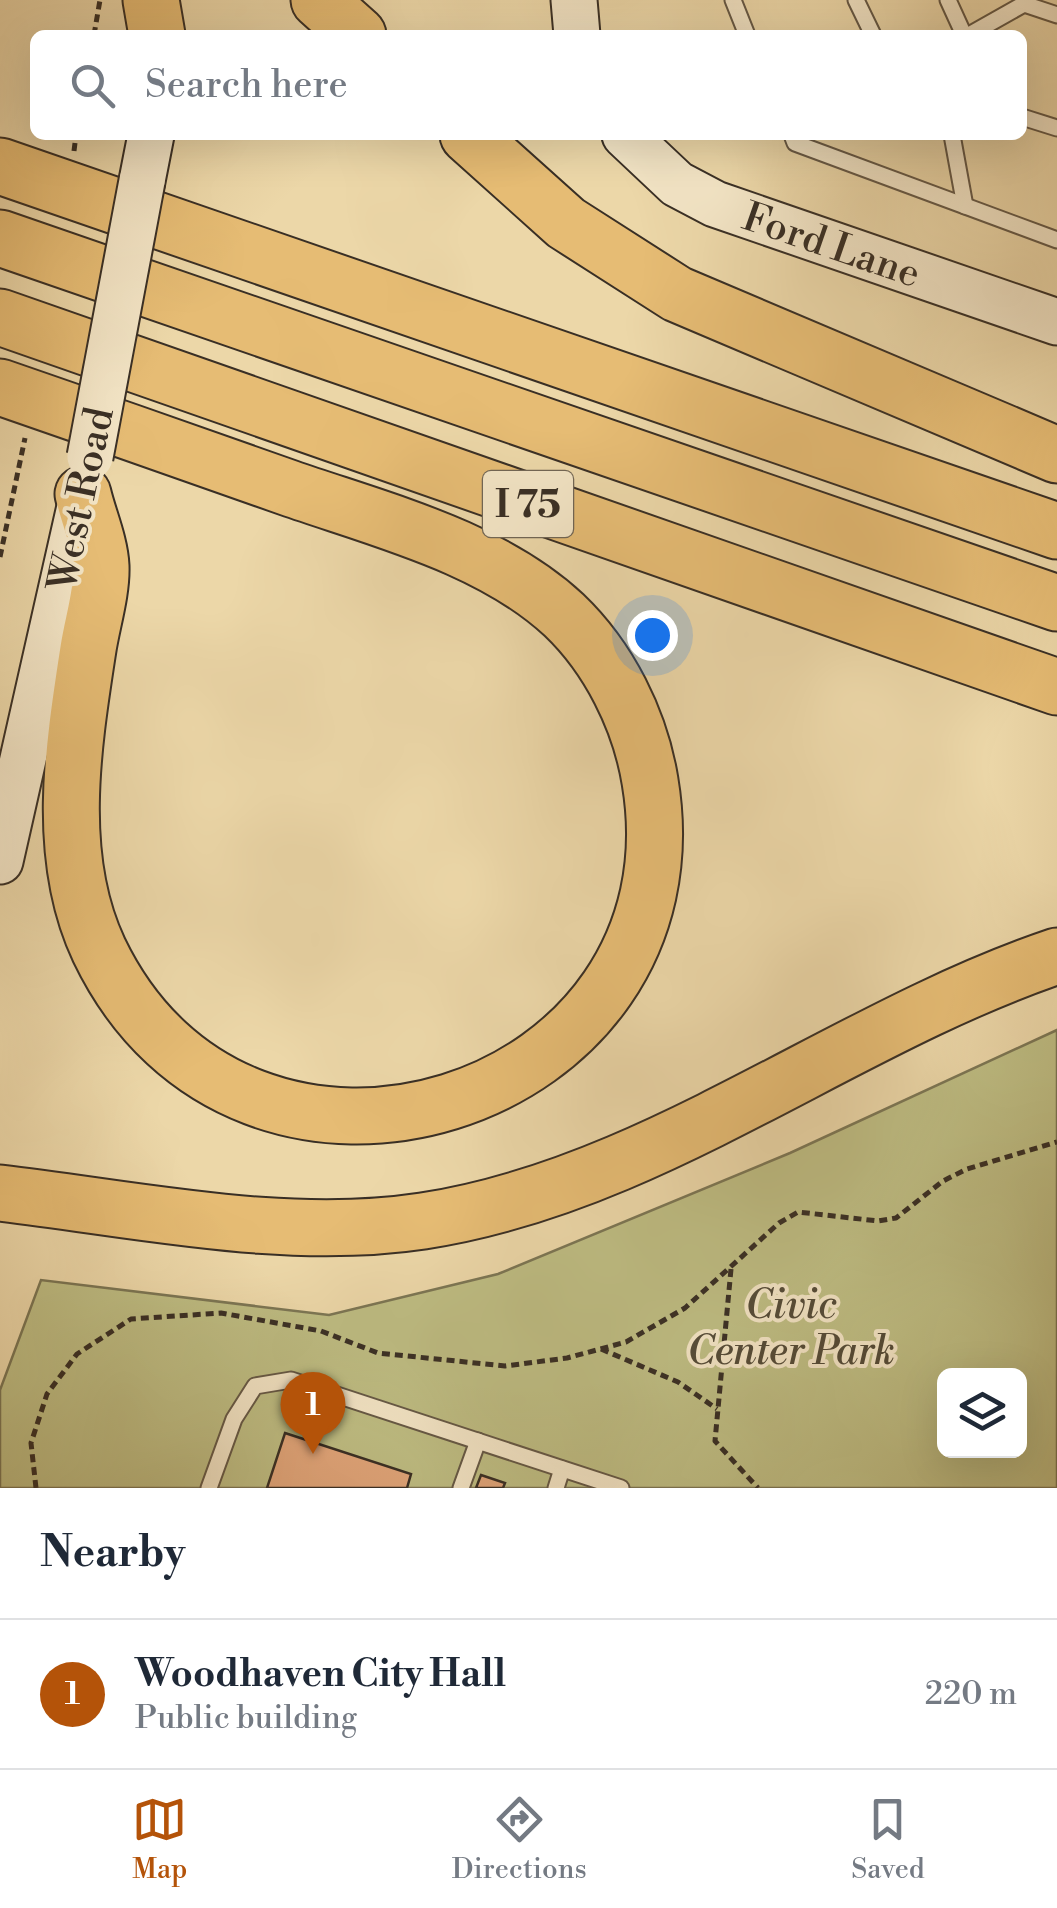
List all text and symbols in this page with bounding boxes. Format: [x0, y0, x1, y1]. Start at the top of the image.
search box [30, 30, 1027, 140]
icon: search [65, 58, 120, 113]
text: Search here [145, 62, 348, 109]
street label: Ford Lane [736, 192, 927, 300]
street label: West Road [38, 403, 126, 598]
road number: I 75 [483, 471, 573, 537]
your location [627, 610, 678, 661]
park label: Civic Center Park [687, 1281, 895, 1377]
map controls [937, 1368, 1027, 1458]
button: layers [937, 1368, 1027, 1458]
pin: 1 [280, 1372, 346, 1454]
text: Nearby [40, 1527, 185, 1580]
text: Woodhaven City Hall [135, 1651, 506, 1698]
text: 1 [65, 1674, 80, 1714]
text: 220 m [925, 1674, 1017, 1714]
text: Public building [135, 1698, 357, 1738]
tab: Map [132, 1792, 187, 1887]
tab: Directions [452, 1792, 587, 1887]
tab: Saved [851, 1792, 925, 1887]

